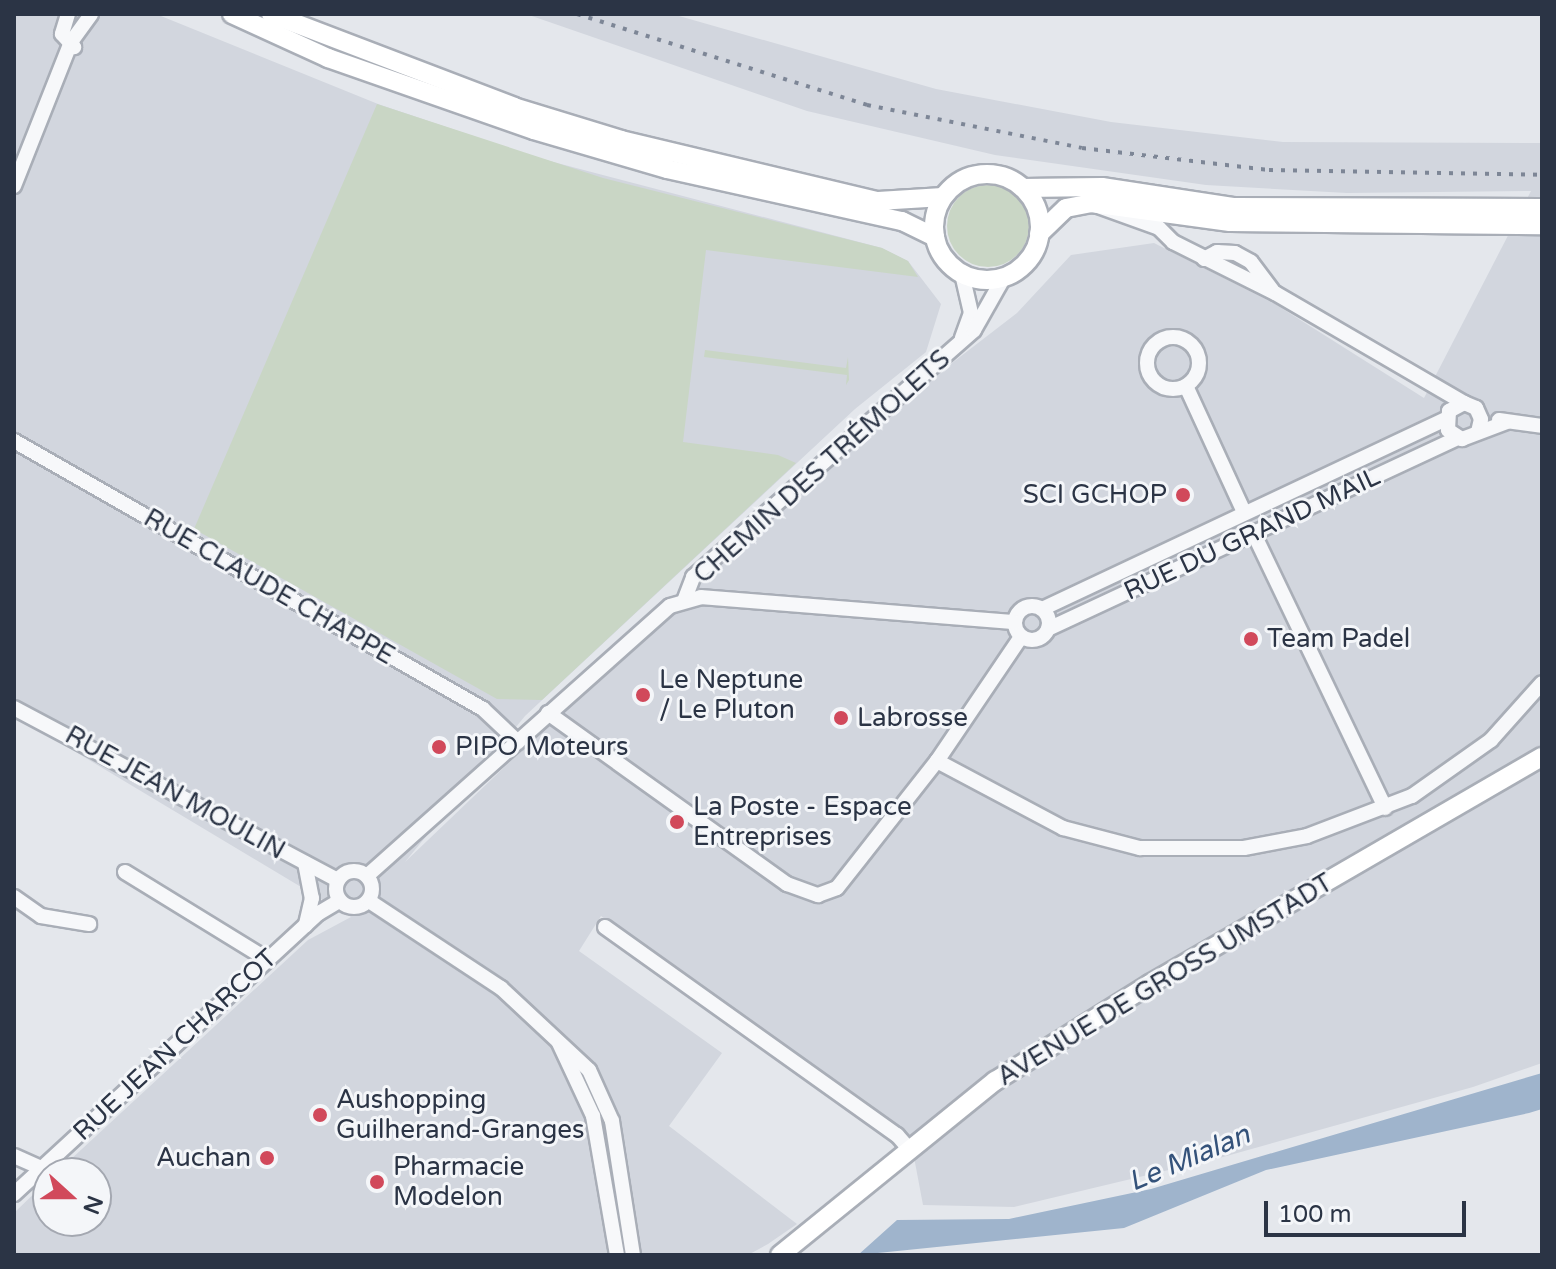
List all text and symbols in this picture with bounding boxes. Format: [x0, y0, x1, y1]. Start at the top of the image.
street label: CHEMIN DES TRÉMOLETS [687, 344, 957, 590]
street label: RUE DU GRAND MAIL [1119, 461, 1385, 607]
place label: SCI GCHOP [1023, 479, 1167, 511]
marker: SCI GCHOP [1174, 486, 1192, 504]
street label: RUE CLAUDE CHAPPE [138, 502, 400, 672]
place label: Team Padel [1267, 623, 1410, 655]
marker: Team Padel [1242, 630, 1260, 648]
place label: Le Neptune / Le Pluton [659, 664, 803, 726]
marker: Le Neptune / Le Pluton [634, 686, 652, 704]
place label: Labrosse [857, 702, 968, 734]
marker: Labrosse [832, 709, 850, 727]
street label: RUE JEAN MOULIN [60, 720, 290, 866]
place label: PIPO Moteurs [455, 731, 628, 763]
marker: PIPO Moteurs [430, 738, 448, 756]
place label: La Poste - Espace Entreprises [693, 791, 912, 852]
marker: La Poste - Espace Entreprises [668, 813, 686, 831]
street label: AVENUE DE GROSS UMSTADT [992, 867, 1338, 1093]
street label: RUE JEAN CHARCOT [67, 943, 283, 1147]
place label: Aushopping Guilherand-Granges [336, 1084, 585, 1146]
marker: Aushopping Guilherand-Granges [311, 1106, 329, 1124]
water label: Le Mialan [1123, 1117, 1255, 1199]
place label: Auchan [156, 1142, 251, 1174]
marker: Auchan [258, 1149, 276, 1167]
place label: Pharmacie Modelon [393, 1151, 524, 1212]
north arrow [32, 1157, 112, 1237]
marker: Pharmacie Modelon [368, 1173, 386, 1191]
scale bar [1268, 1185, 1470, 1235]
text: N [77, 1192, 108, 1218]
text: 100 m [1278, 1200, 1352, 1229]

